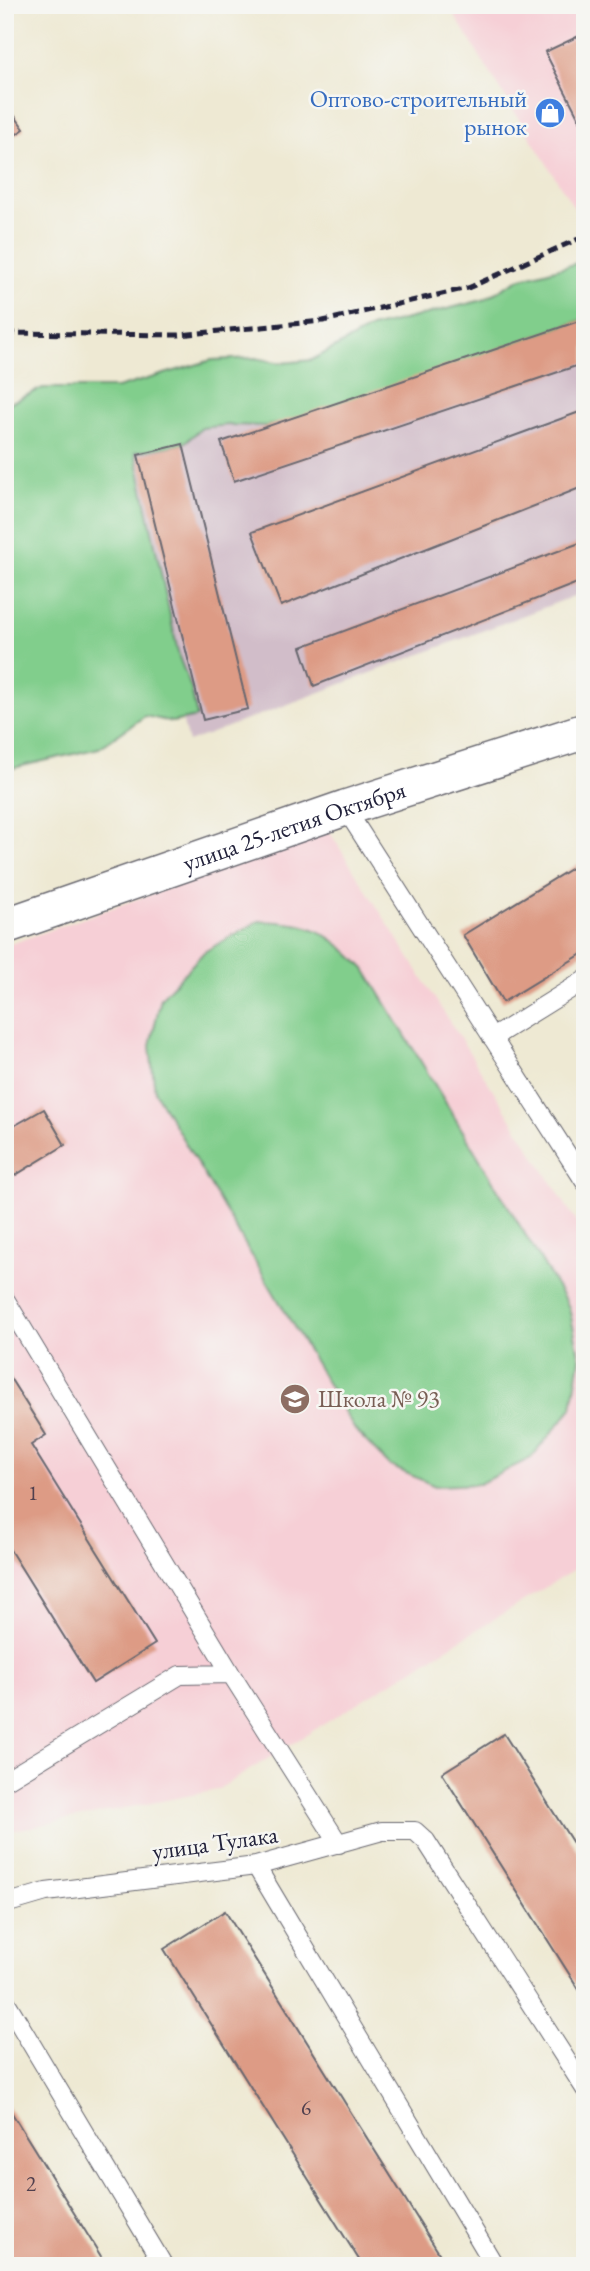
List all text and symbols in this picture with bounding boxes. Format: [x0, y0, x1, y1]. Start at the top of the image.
place label: Оптово-строительный рынок [310, 83, 528, 142]
shop icon: Оптово-строительный рынок [533, 96, 567, 130]
street label: улица 25-летия Октября [179, 773, 410, 878]
school or university icon: Школа № 93 [278, 1382, 312, 1416]
place label: Школа № 93 [318, 1383, 440, 1414]
house number: 1 [28, 1479, 38, 1506]
street label: улица Тулака [150, 1818, 280, 1867]
house number: 6 [301, 2094, 311, 2121]
house number: 2 [26, 2170, 36, 2197]

